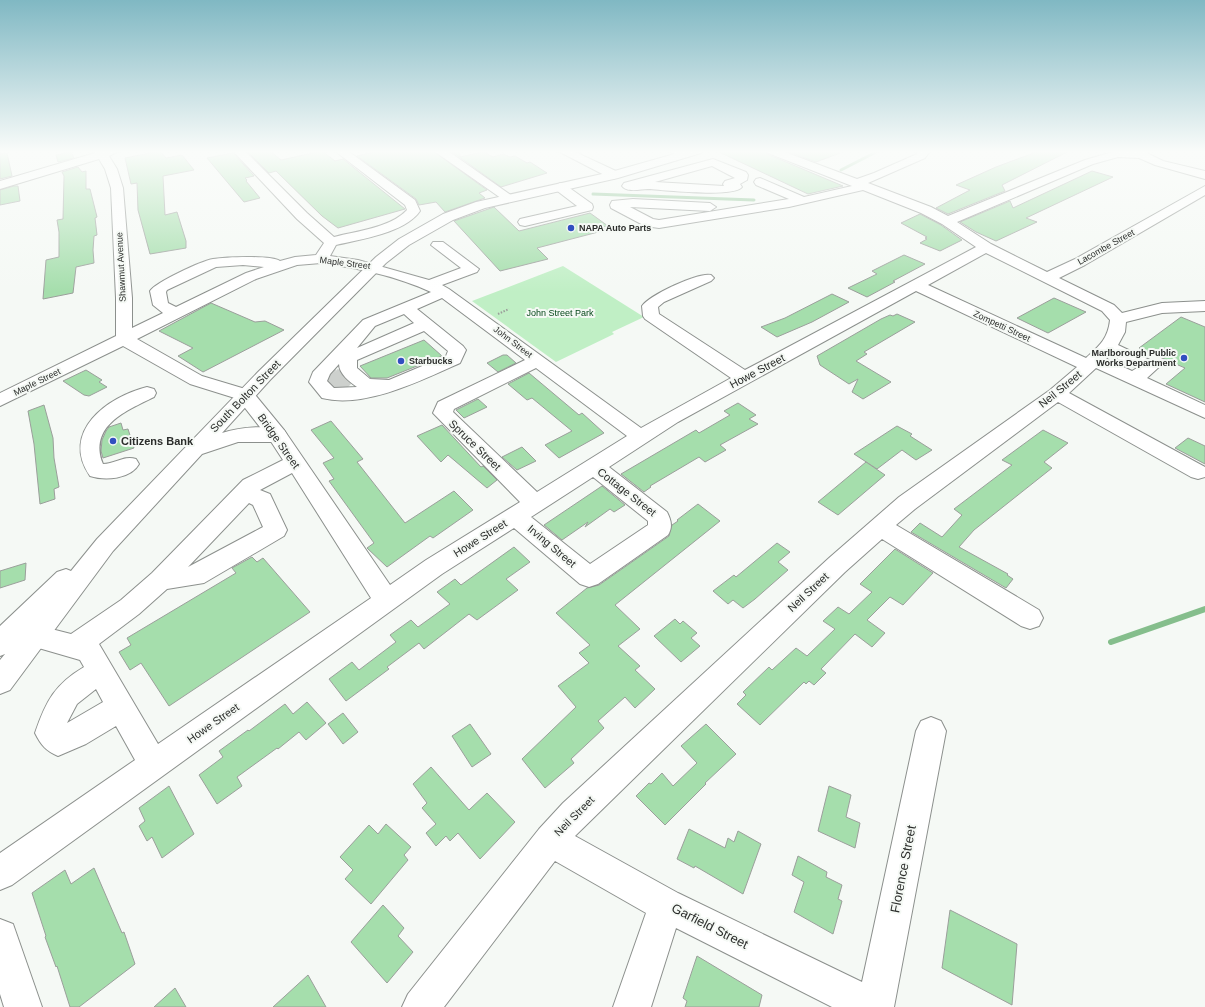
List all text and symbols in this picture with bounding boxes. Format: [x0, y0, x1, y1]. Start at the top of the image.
marker: NAPA Auto Parts [566, 223, 576, 233]
place label: NAPA Auto Parts [579, 223, 651, 233]
street label: Lacombe Street [1076, 227, 1137, 267]
street label: Shawmut Avenue [114, 232, 128, 302]
street label: Maple Street [319, 255, 371, 271]
park label: John Street Park [526, 308, 594, 318]
street label: Zompetti Street [972, 308, 1032, 344]
street label: John Street [492, 324, 535, 360]
place label: Marlborough Public Works Department [1092, 348, 1176, 368]
street label: Howe Street [727, 351, 787, 391]
marker: Marlborough Public Works Department [1179, 353, 1189, 363]
marker: Starbucks [396, 356, 406, 366]
place label: Starbucks [409, 356, 453, 366]
street label: South Bolton Street [208, 358, 282, 434]
street label: Maple Street [12, 366, 63, 398]
street label: Neil Street [1036, 368, 1084, 410]
street label: Bridge Street [256, 411, 302, 471]
street label: Spruce Street [447, 417, 503, 473]
place label: Citizens Bank [121, 435, 194, 447]
marker: Citizens Bank [108, 436, 118, 446]
street label: Cottage Street [595, 465, 659, 519]
street label: Howe Street [451, 517, 509, 559]
street label: Irving Street [525, 522, 579, 570]
street label: Neil Street [785, 570, 831, 614]
street label: Howe Street [185, 701, 241, 745]
street label: Neil Street [552, 794, 596, 838]
street label: Florence Street [887, 824, 919, 914]
street label: Garfield Street [669, 900, 751, 952]

